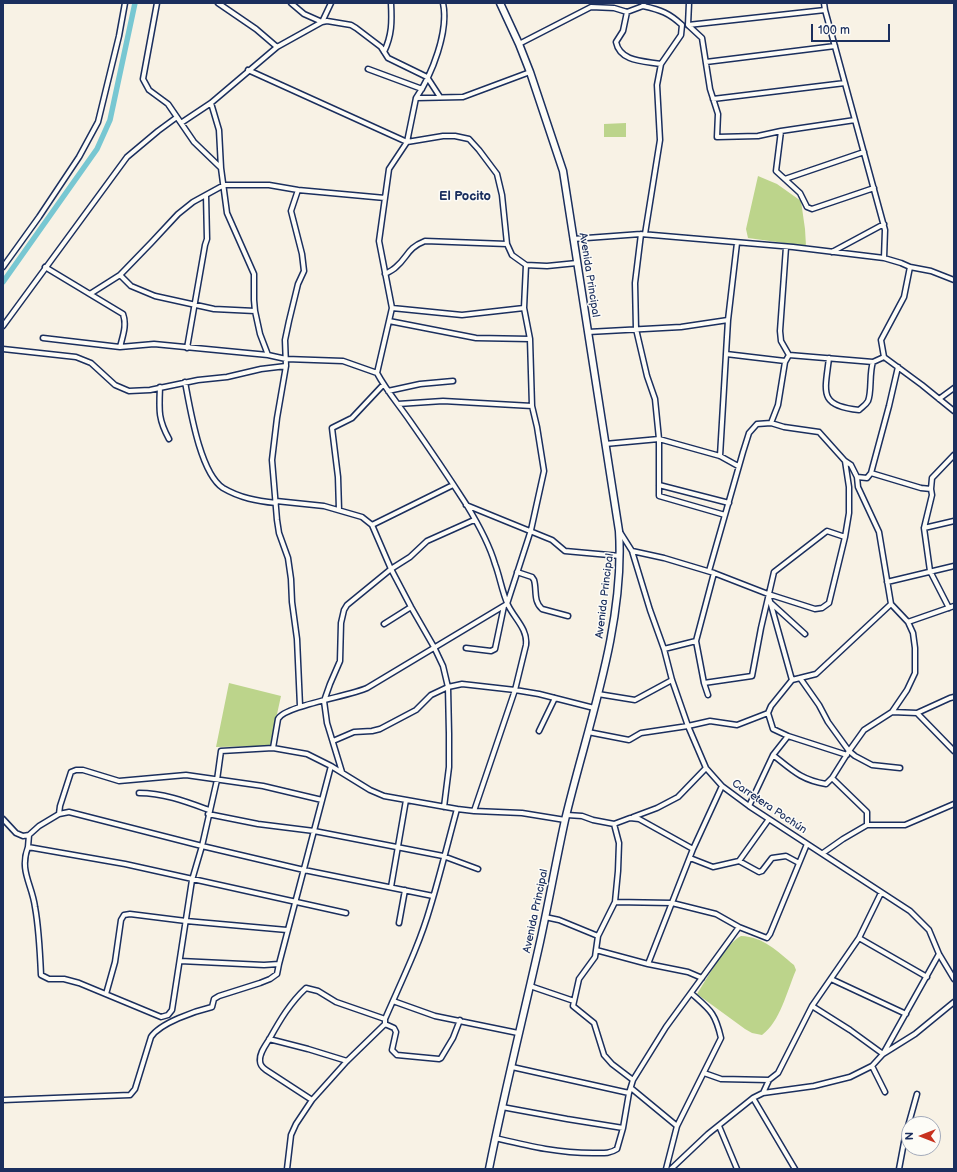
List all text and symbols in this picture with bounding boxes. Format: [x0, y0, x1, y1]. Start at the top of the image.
scale bar [813, 16, 892, 42]
text: 100 m [818, 23, 850, 38]
district label: El Pocito [439, 189, 491, 205]
street label: Avenida Principal [576, 232, 602, 318]
street label: Avenida Principal [593, 553, 617, 639]
street label: Carretera Pochún [729, 777, 809, 837]
street label: Avenida Principal [521, 868, 551, 954]
north arrow [901, 1116, 941, 1156]
text: N [903, 1132, 916, 1140]

